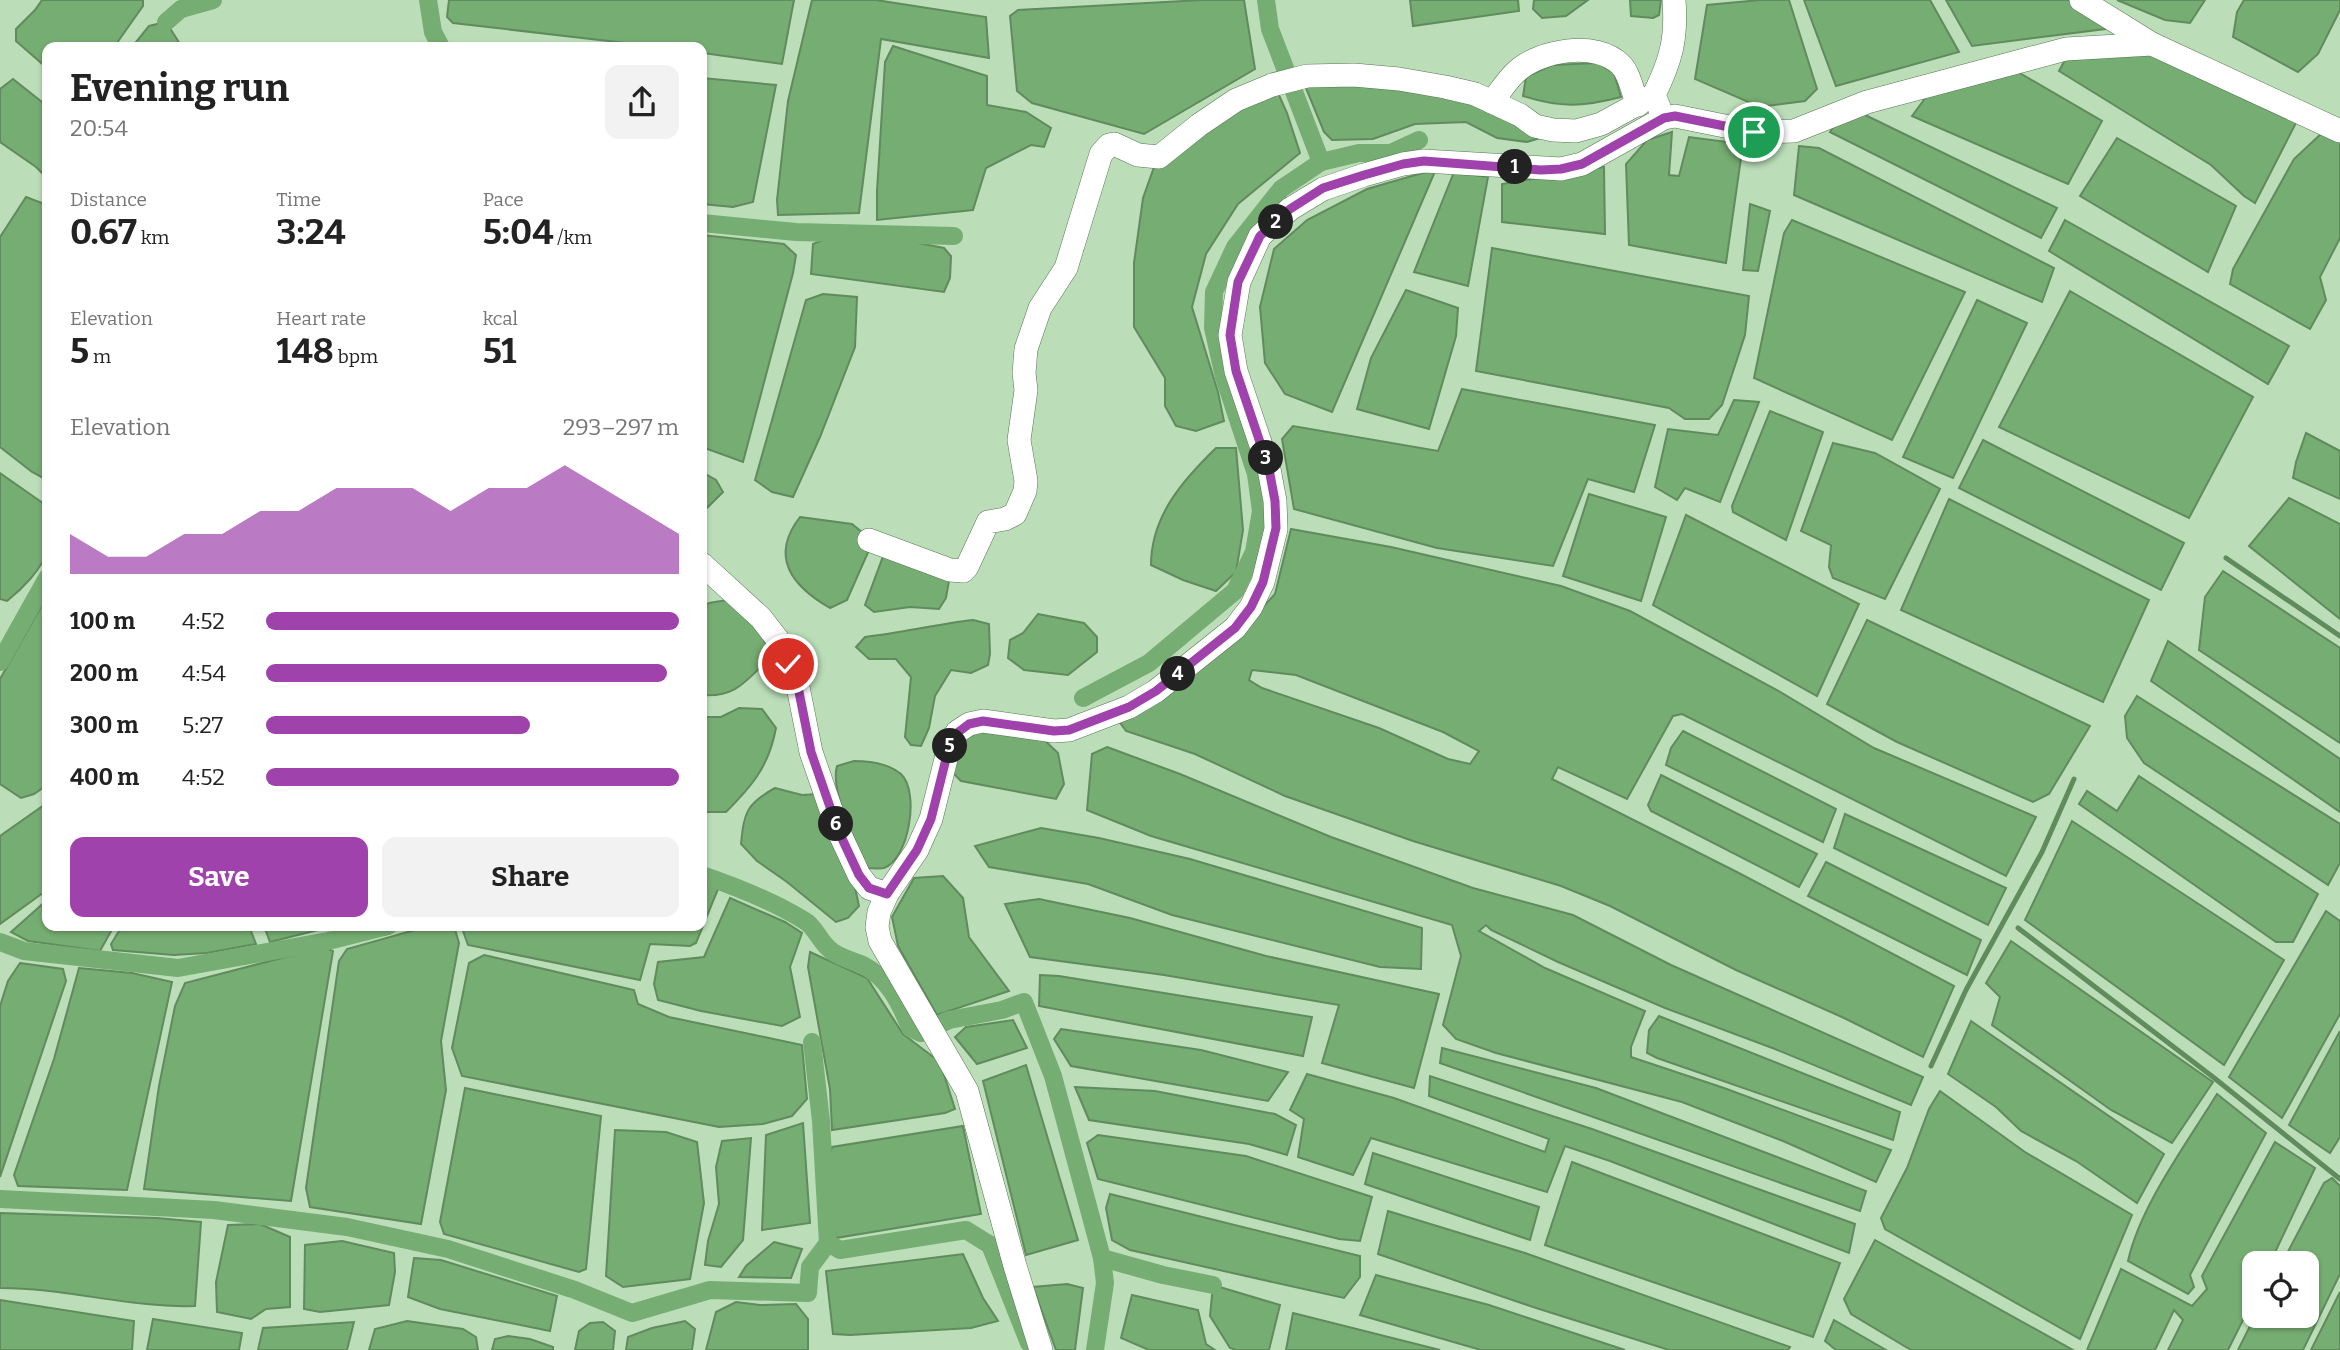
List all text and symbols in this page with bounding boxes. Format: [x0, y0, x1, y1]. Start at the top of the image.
text: Evening run [70, 65, 289, 111]
button: share [605, 65, 679, 139]
pin [1724, 102, 1784, 162]
icon: arrive [1735, 113, 1773, 151]
text: 20:54 [70, 114, 128, 142]
pin: 1 [1498, 150, 1532, 184]
text: 1 [1510, 155, 1519, 178]
text: Distance [70, 188, 147, 211]
text: Time [276, 188, 321, 211]
text: Pace [483, 188, 524, 211]
pin: 2 [1258, 204, 1294, 240]
text: 2 [1270, 210, 1281, 233]
text: 0.67 [70, 211, 137, 253]
text: 3:24 [276, 211, 346, 253]
text: 5:04 [483, 211, 554, 253]
text: km [137, 226, 169, 249]
text: /km [554, 226, 592, 249]
text: Elevation [70, 307, 153, 330]
text: Heart rate [276, 307, 366, 330]
text: kcal [483, 307, 518, 330]
text: 5 [70, 330, 89, 372]
text: 148 [276, 330, 334, 372]
text: 51 [483, 330, 516, 372]
text: m [89, 345, 111, 368]
text: bpm [334, 345, 378, 368]
text: Elevation [70, 413, 170, 441]
text: 293–297 m [563, 413, 679, 441]
pin: 3 [1248, 440, 1284, 476]
text: 3 [1260, 446, 1271, 469]
text: 100 m [70, 607, 135, 635]
text: 4:52 [182, 607, 225, 635]
pin [758, 634, 818, 694]
icon: check [769, 645, 807, 683]
pin: 4 [1160, 656, 1196, 692]
text: 200 m [70, 659, 138, 687]
text: 4:54 [182, 659, 226, 687]
text: 4 [1172, 662, 1183, 685]
text: 300 m [70, 711, 139, 739]
text: 5:27 [182, 711, 223, 739]
pin: 5 [932, 728, 968, 764]
text: 5 [944, 734, 955, 757]
text: 400 m [70, 763, 139, 791]
text: 4:52 [182, 763, 225, 791]
pin: 6 [818, 806, 854, 842]
text: 6 [830, 812, 841, 835]
button: Save [70, 837, 368, 917]
button: Share [382, 837, 679, 917]
map controls [2242, 1251, 2319, 1328]
button: locate [2242, 1251, 2319, 1328]

